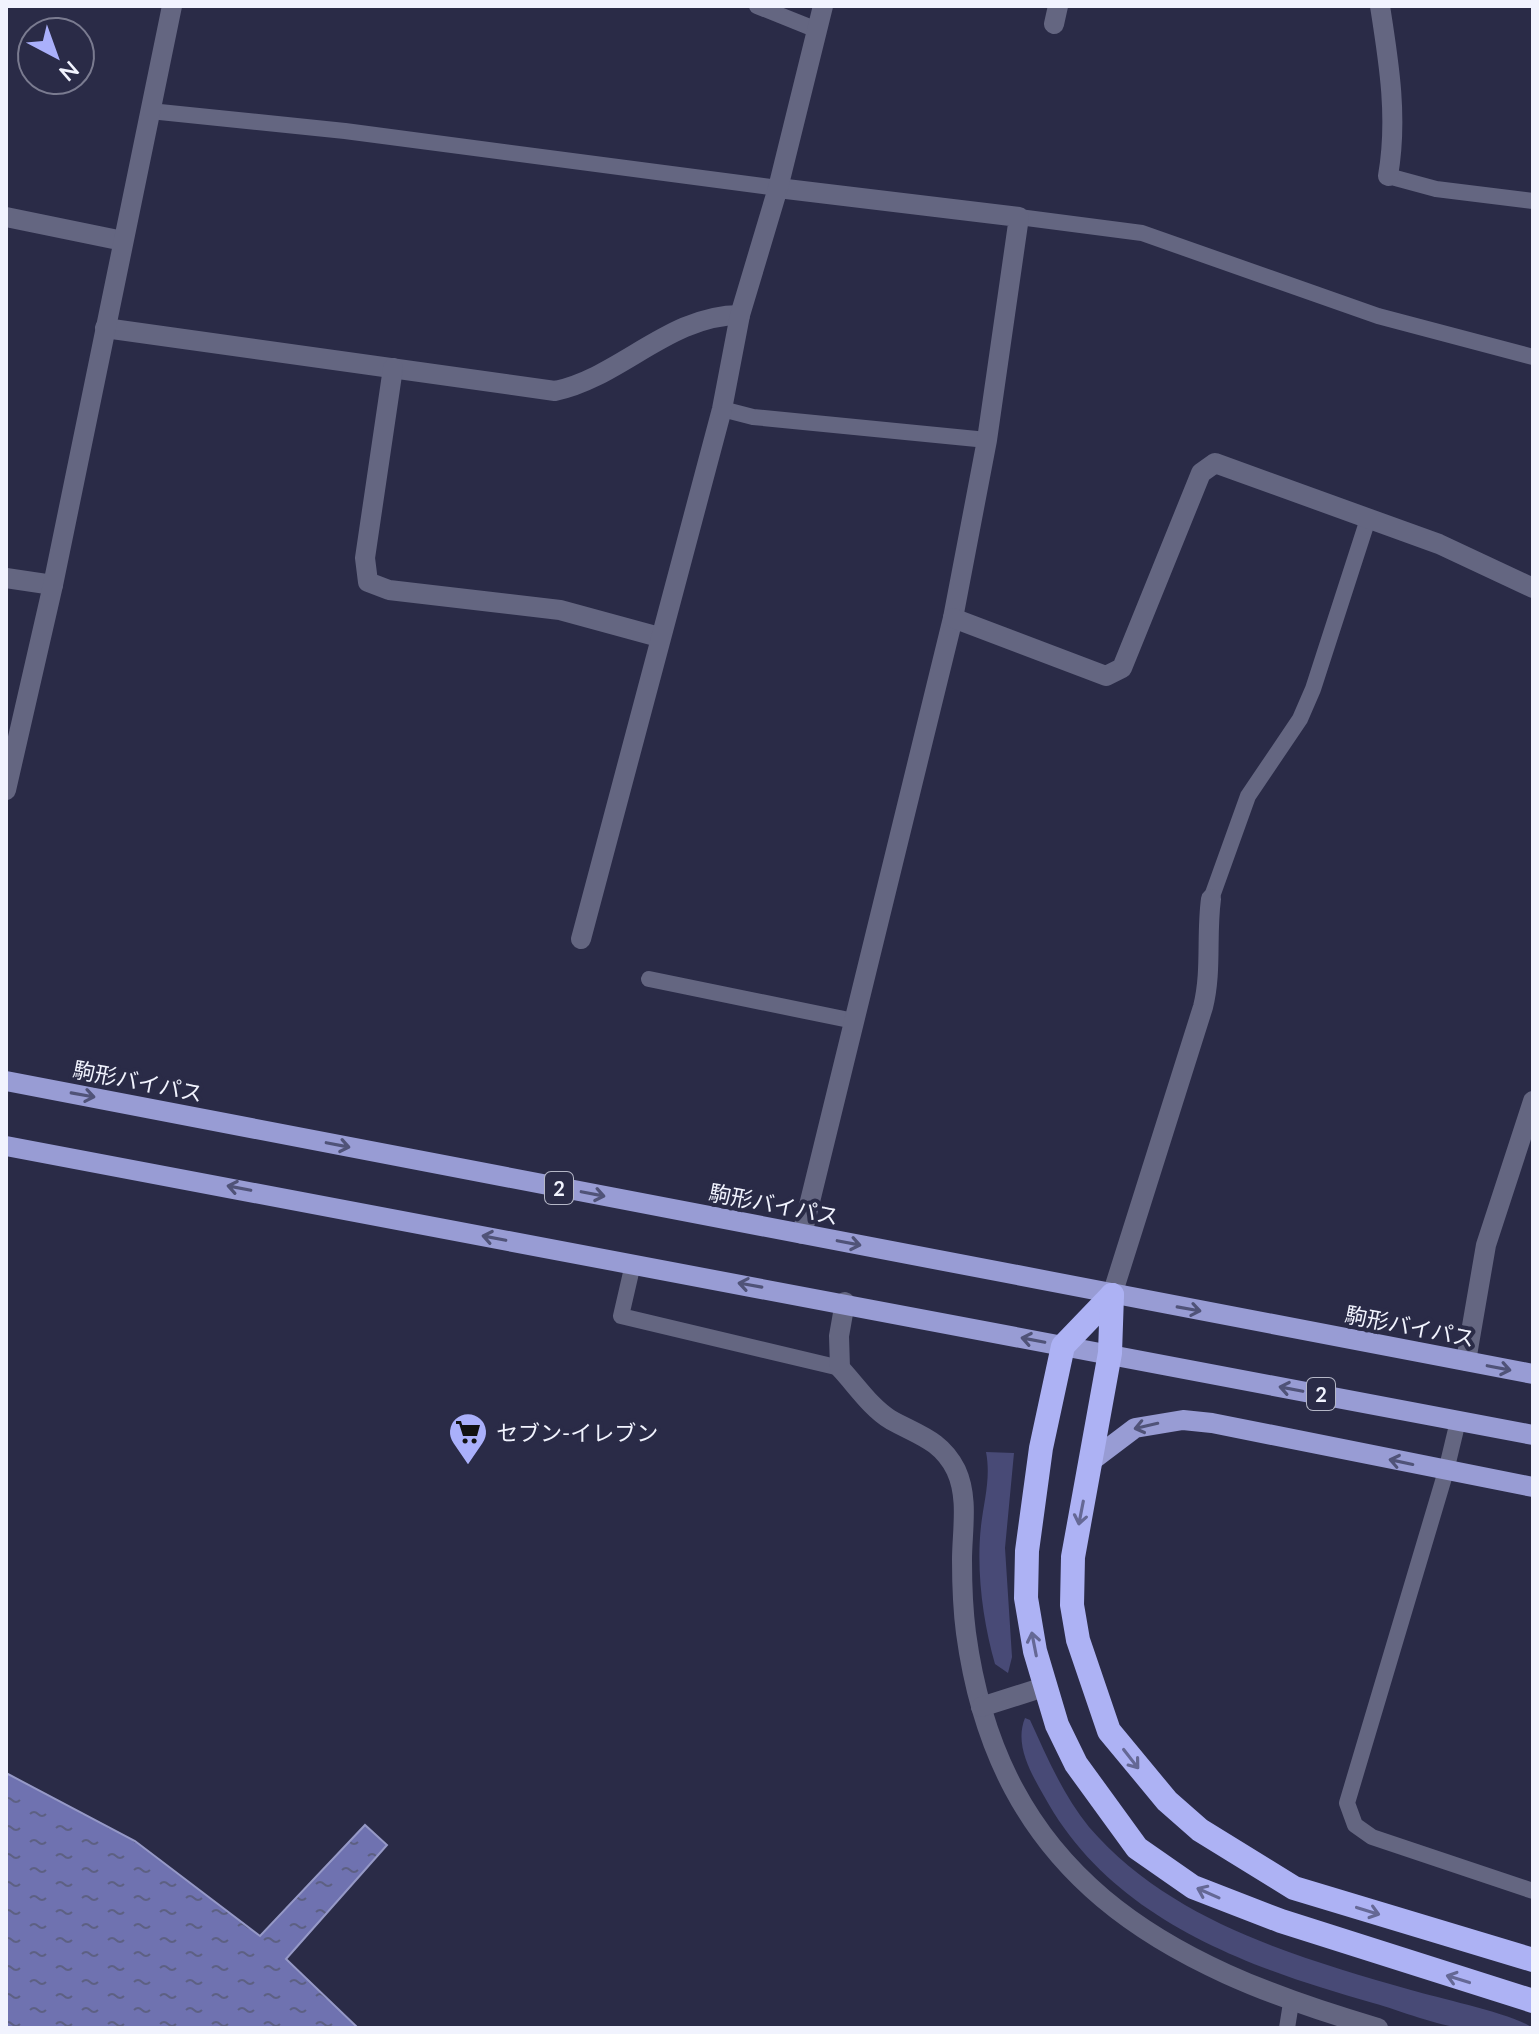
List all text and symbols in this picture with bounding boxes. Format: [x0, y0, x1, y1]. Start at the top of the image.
north arrow [16, 16, 96, 96]
text: N [54, 56, 85, 87]
street label: 駒形バイパス [71, 1055, 205, 1107]
one-way arrow [70, 1088, 95, 1103]
one-way arrow [325, 1138, 350, 1153]
road number: 2 [545, 1172, 573, 1204]
street label: 駒形バイパス [707, 1178, 841, 1230]
one-way arrow [227, 1180, 252, 1195]
one-way arrow [580, 1188, 605, 1203]
one-way arrow [482, 1229, 508, 1244]
one-way arrow [835, 1236, 861, 1251]
one-way arrow [738, 1277, 763, 1292]
street label: 駒形バイパス [1343, 1300, 1477, 1352]
one-way arrow [1175, 1303, 1201, 1318]
one-way arrow [1020, 1332, 1046, 1347]
one-way arrow [1486, 1361, 1512, 1376]
road number: 2 [1307, 1378, 1335, 1410]
one-way arrow [1279, 1380, 1305, 1395]
supermarket icon: セブン-イレブン [447, 1411, 489, 1466]
place label: セブン-イレブン [496, 1419, 658, 1446]
one-way arrow [1134, 1419, 1160, 1434]
one-way arrow [1389, 1454, 1415, 1469]
one-way arrow [1072, 1499, 1087, 1525]
one-way arrow [1026, 1632, 1041, 1658]
one-way arrow [1122, 1748, 1139, 1769]
one-way arrow [1196, 1885, 1221, 1900]
one-way arrow [1355, 1904, 1381, 1919]
one-way arrow [1446, 1970, 1471, 1985]

